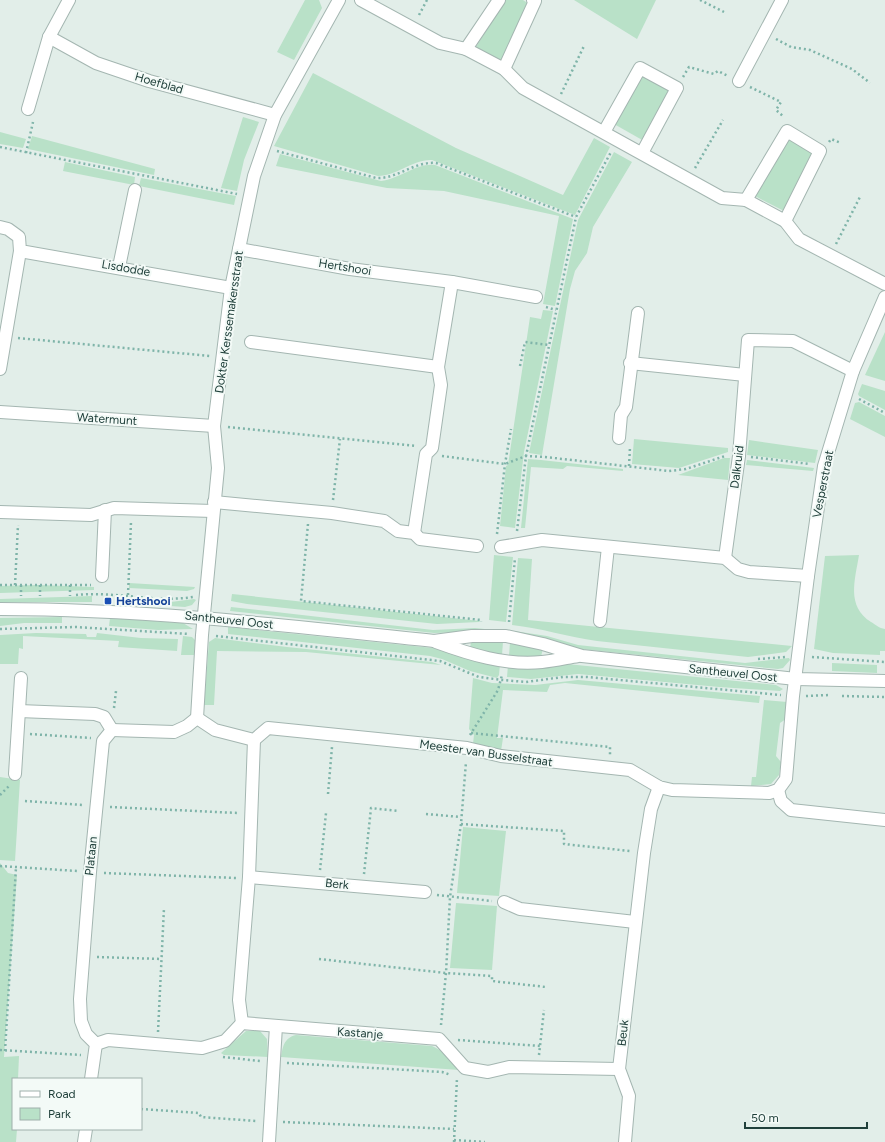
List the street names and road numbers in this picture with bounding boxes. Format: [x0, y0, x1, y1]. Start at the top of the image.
street label: Hoefblad [133, 69, 185, 97]
street label: Dokter Kerssemakersstraat [212, 249, 246, 394]
street label: Hertshooi [318, 256, 372, 278]
street label: Lisdodde [101, 257, 152, 279]
street label: Watermunt [76, 410, 138, 428]
street label: Dalkruid [727, 445, 747, 489]
street label: Vesperstraat [810, 449, 837, 519]
street label: Santheuvel Oost [184, 608, 275, 632]
street label: Santheuvel Oost [688, 661, 779, 685]
street label: Meester van Busselstraat [419, 737, 554, 769]
street label: Plataan [82, 836, 100, 876]
street label: Berk [324, 876, 350, 892]
street label: Beuk [615, 1019, 631, 1047]
street label: Kastanje [337, 1024, 384, 1042]

